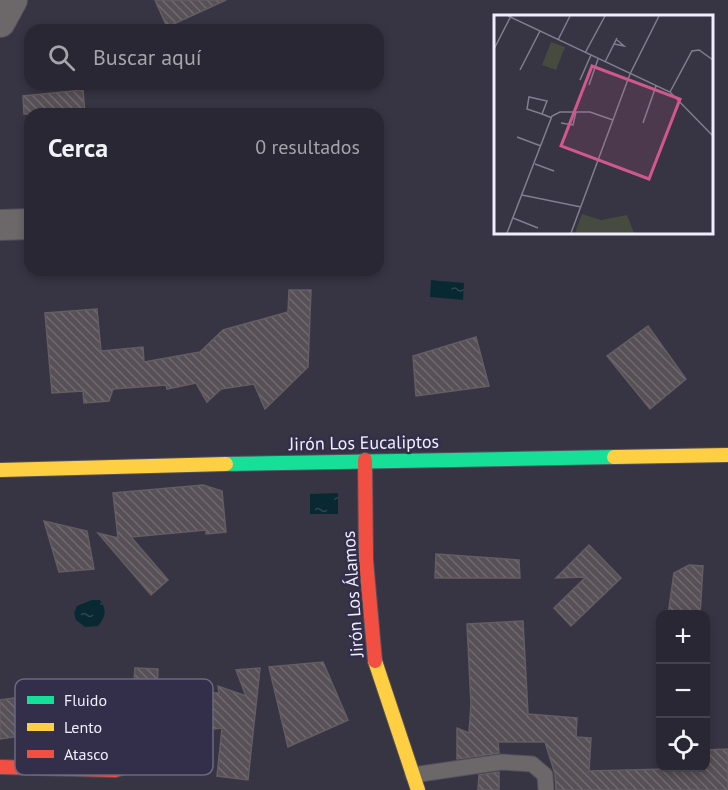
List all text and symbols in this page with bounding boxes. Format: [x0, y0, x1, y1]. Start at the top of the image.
inset map [494, 15, 713, 234]
search box [24, 24, 384, 90]
icon: search [45, 41, 78, 74]
text: Buscar aquí [93, 43, 202, 71]
text: Cerca [48, 131, 108, 164]
text: 0 resultados [255, 134, 360, 160]
street label: Jirón Los Eucaliptos [288, 430, 439, 455]
street label: Jirón Los Álamos [337, 530, 368, 659]
map controls [656, 610, 710, 772]
button: + [656, 610, 710, 664]
button: − [656, 664, 710, 718]
legend [15, 679, 213, 775]
text: Fluido [64, 690, 107, 710]
text: Lento [64, 717, 102, 737]
button: locate [656, 718, 710, 772]
text: Atasco [64, 744, 109, 764]

